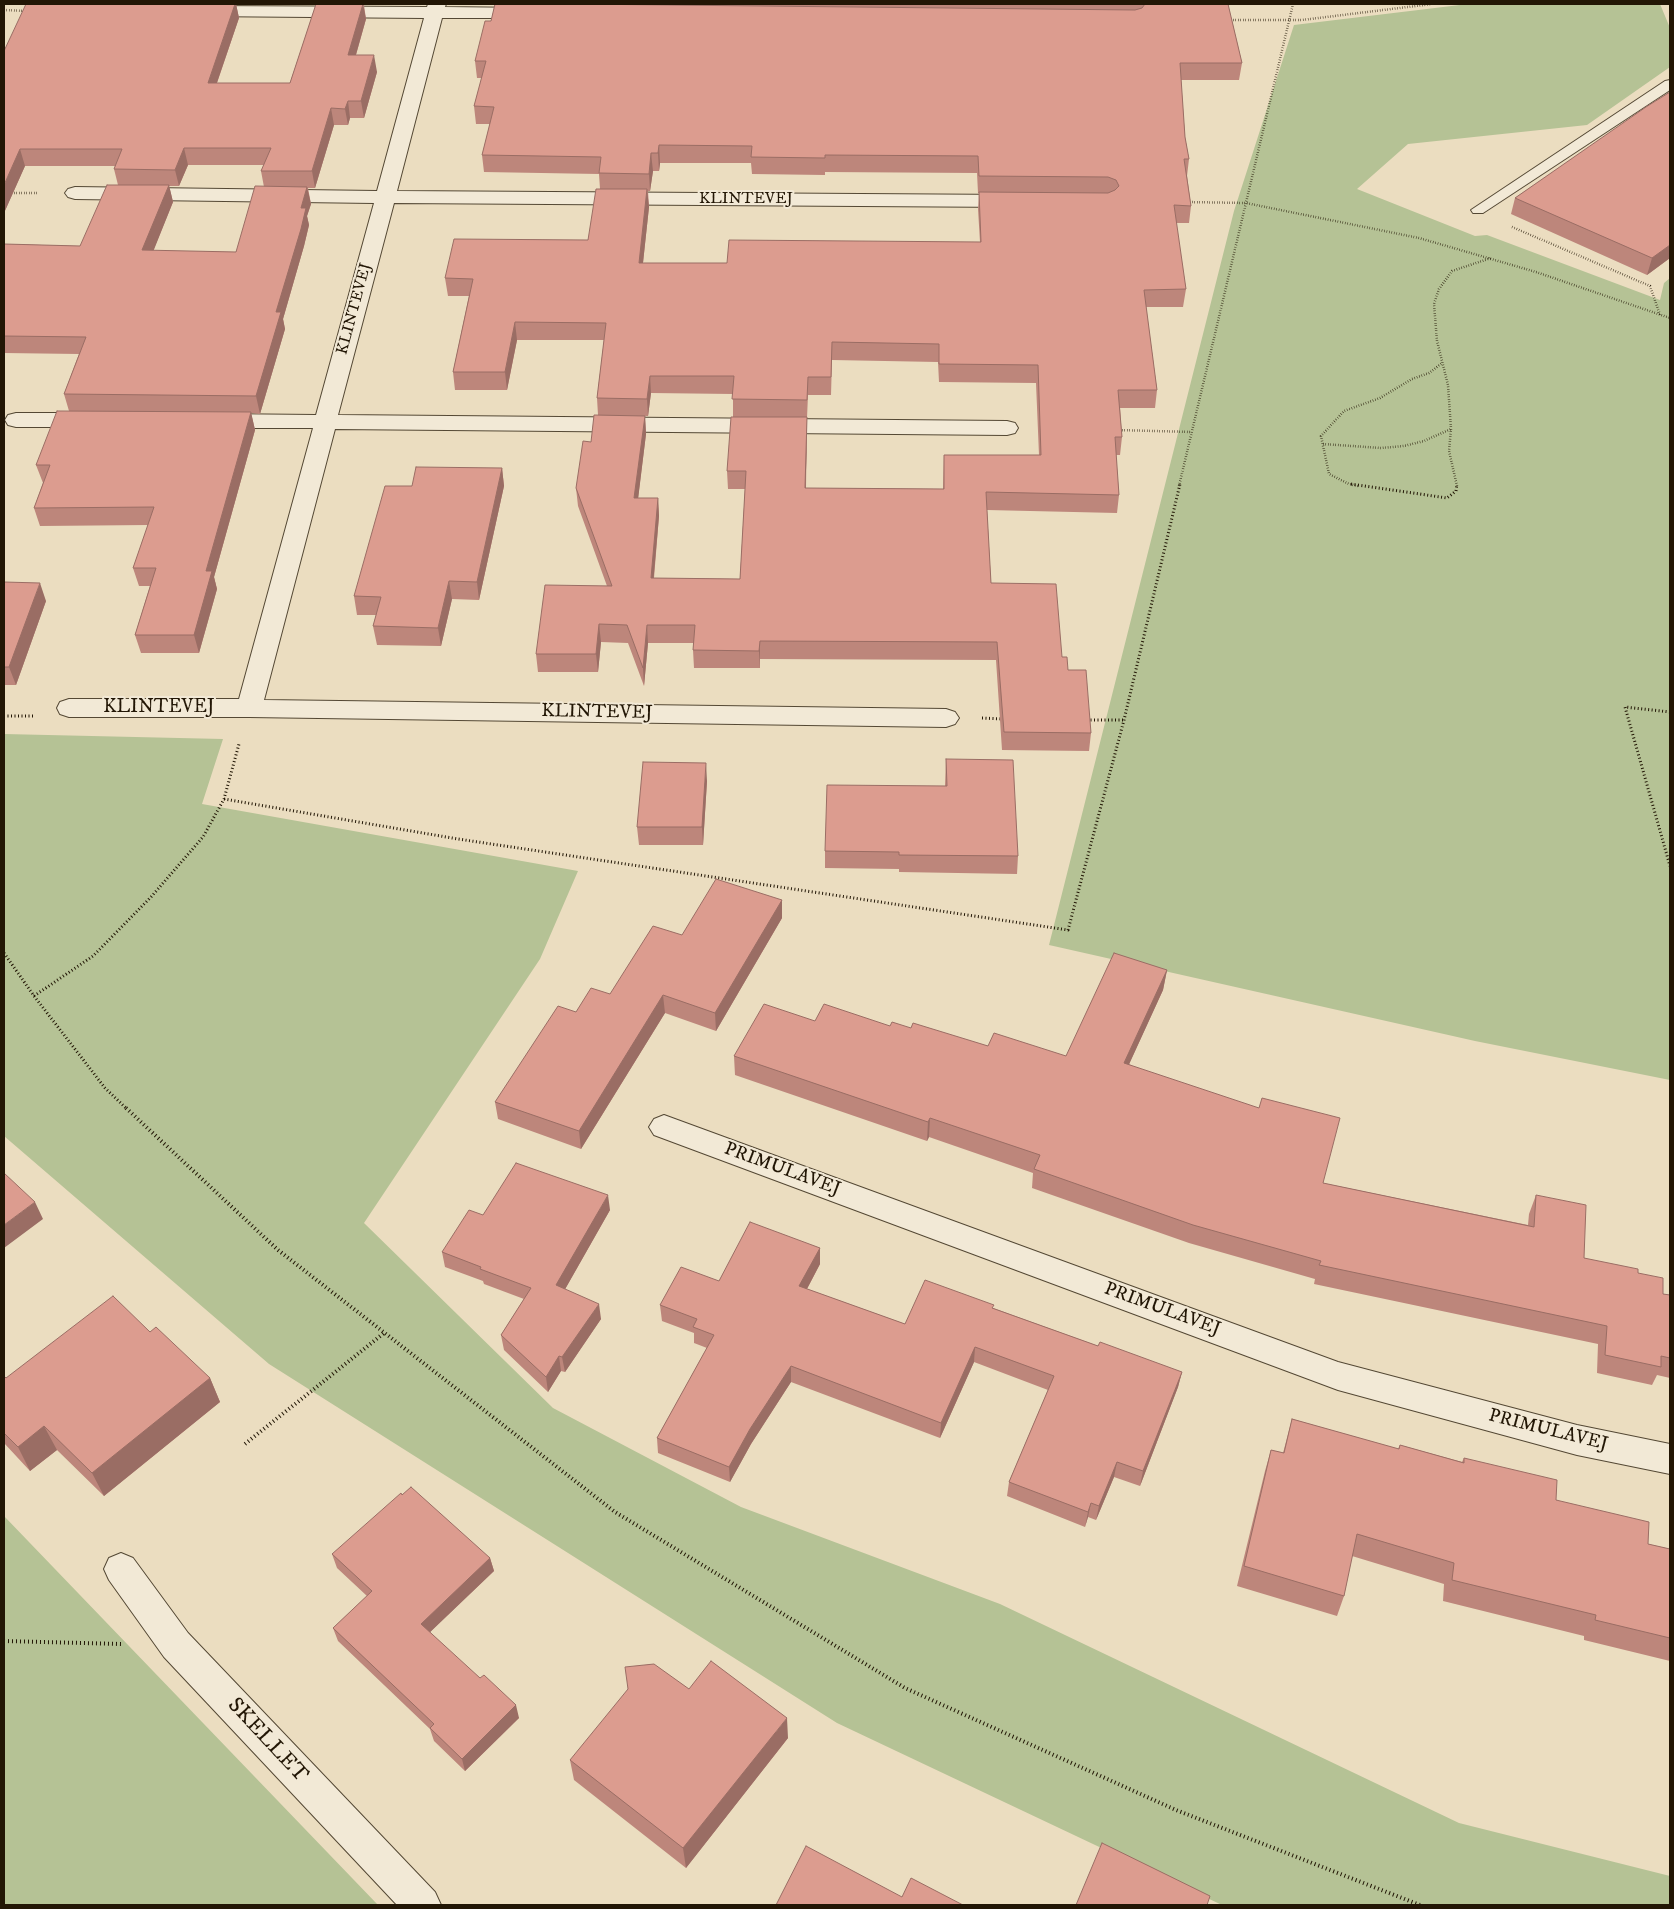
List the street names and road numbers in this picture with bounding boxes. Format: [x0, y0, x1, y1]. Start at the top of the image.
street label: KLINTEVEJ [699, 190, 793, 210]
street label: KLINTEVEJ [334, 261, 376, 357]
street label: KLINTEVEJ [103, 697, 215, 719]
street label: KLINTEVEJ [541, 701, 653, 725]
street label: PRIMULAVEJ [721, 1138, 843, 1202]
street label: PRIMULAVEJ [1101, 1278, 1223, 1342]
street label: PRIMULAVEJ [1486, 1405, 1610, 1457]
street label: SKELLET [221, 1693, 313, 1789]

